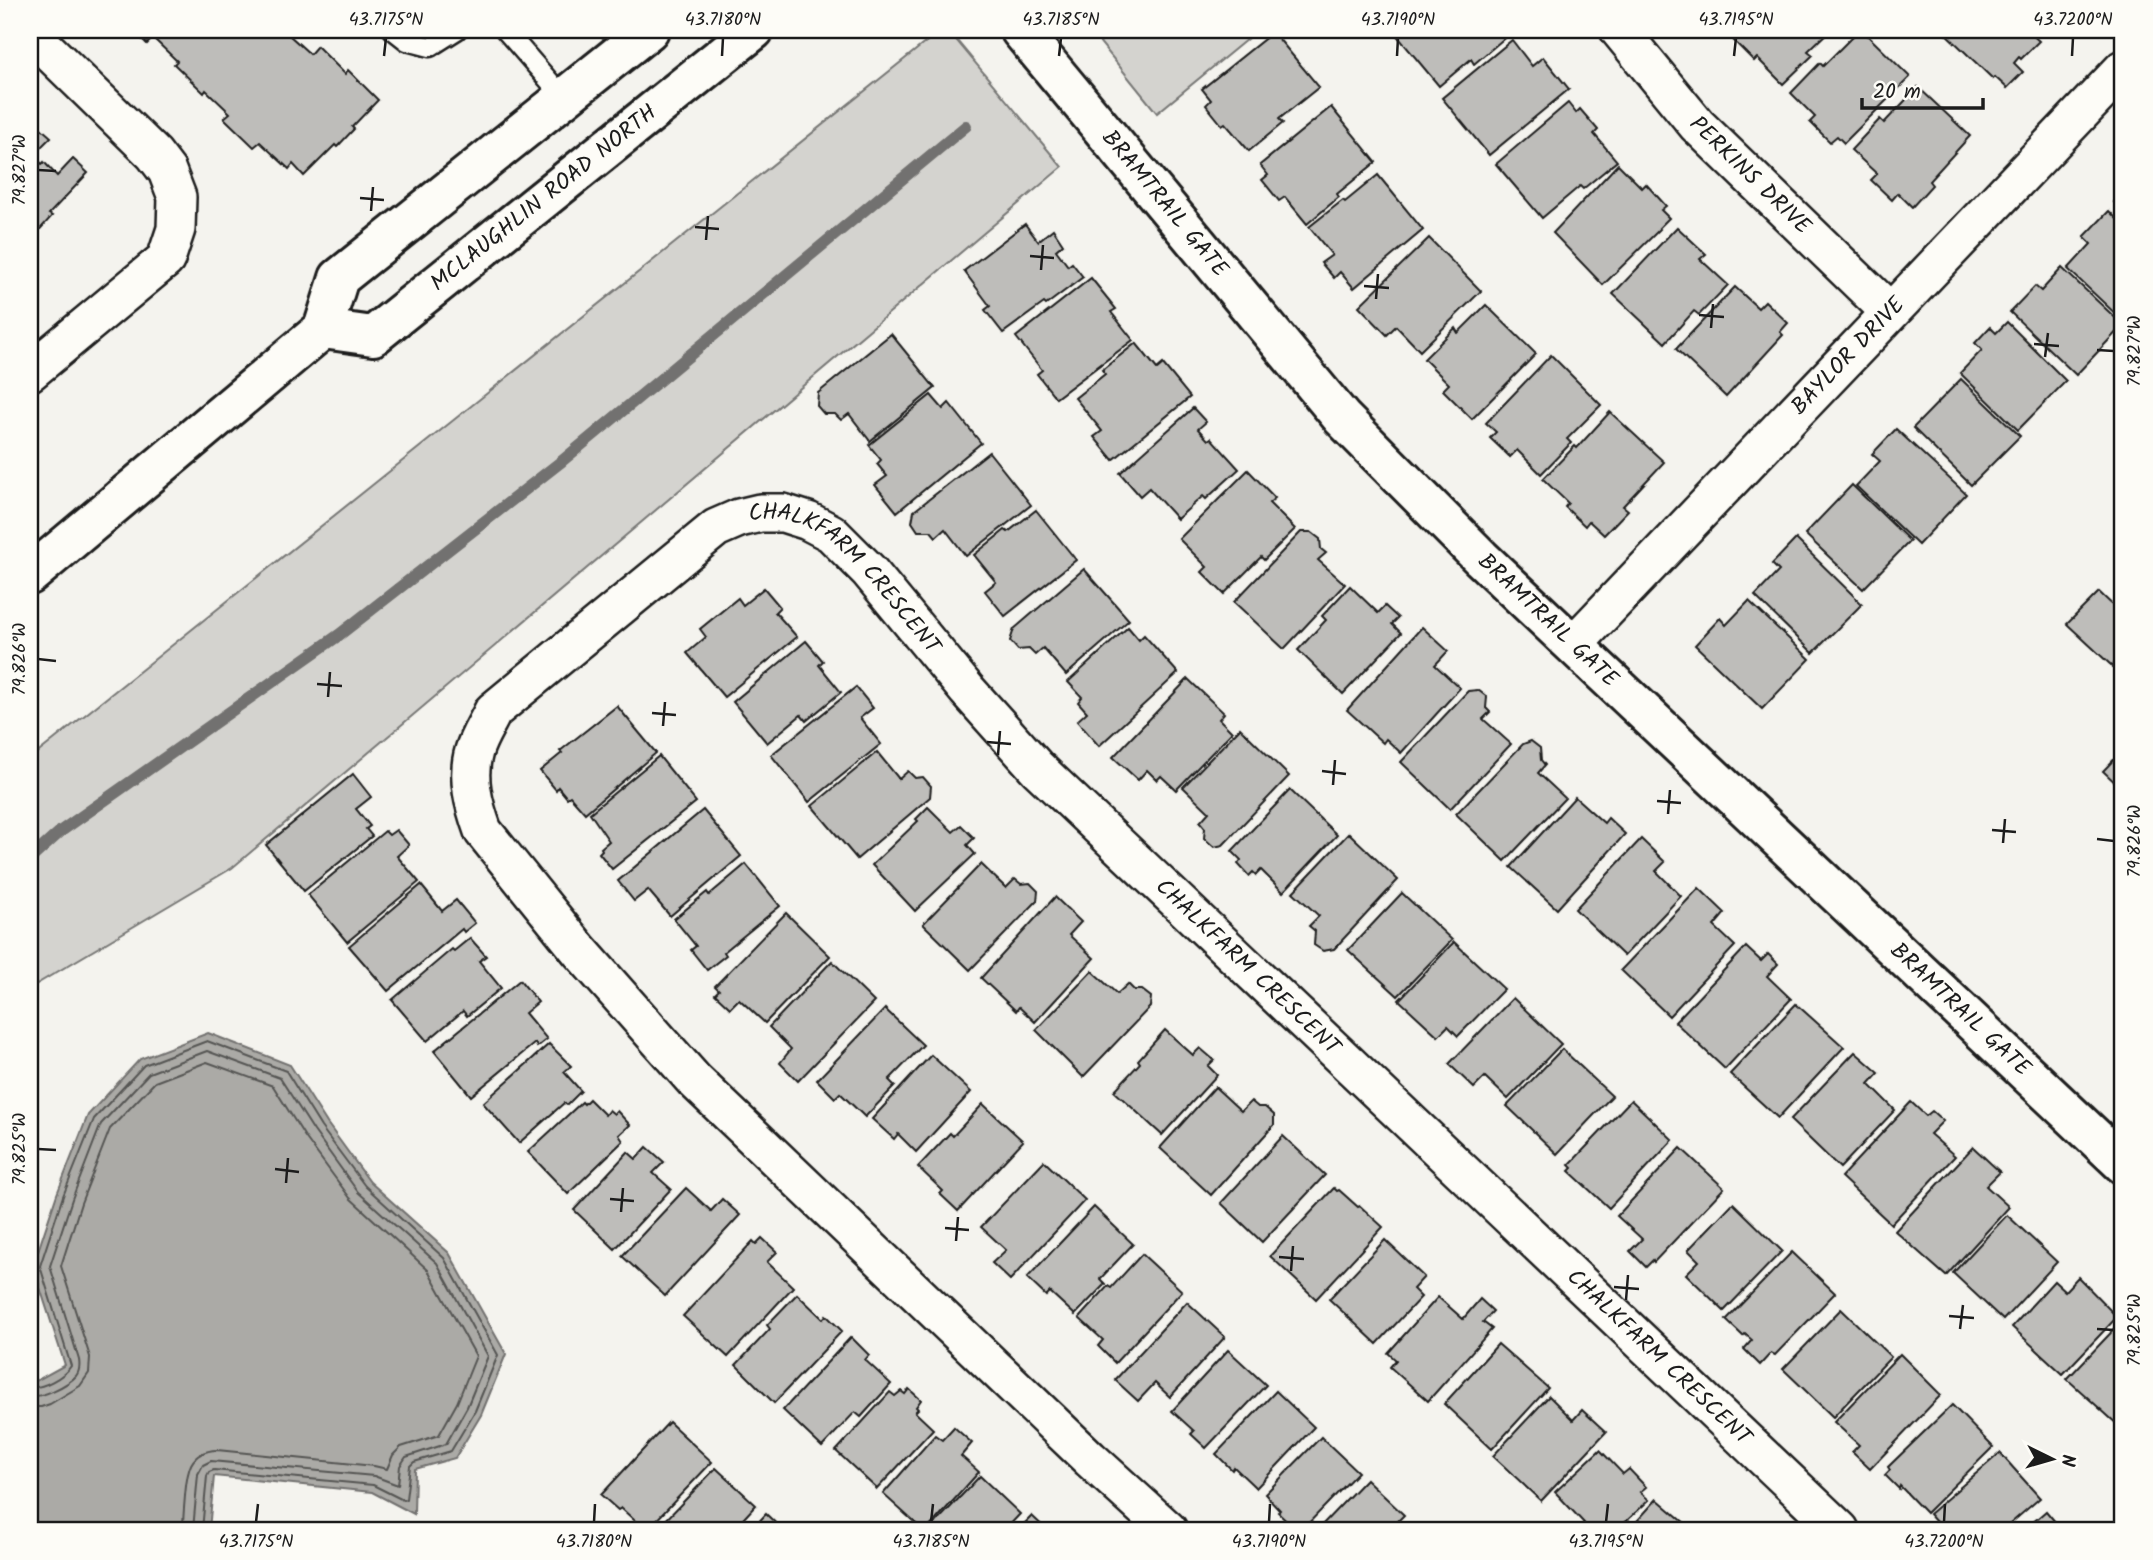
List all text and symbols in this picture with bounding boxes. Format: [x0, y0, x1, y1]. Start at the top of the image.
text: 43.7175°N [349, 6, 423, 35]
text: 43.7180°N [685, 6, 761, 35]
text: 43.7185°N [1022, 6, 1100, 35]
text: 43.7190°N [1361, 6, 1435, 35]
text: 43.7195°N [1698, 6, 1774, 35]
text: 43.7200°N [2033, 6, 2113, 35]
scale bar [1862, 66, 1983, 110]
text: 20 m [1873, 76, 1921, 109]
street label: MCLAUGHLIN ROAD NORTH [423, 96, 666, 301]
street label: PERKINS DRIVE [1680, 108, 1819, 244]
street label: BRAMTRAIL GATE [1092, 122, 1237, 286]
text: 79.827°W [6, 134, 35, 206]
street label: BAYLOR DRIVE [1783, 289, 1915, 424]
text: 79.827°W [2121, 315, 2150, 387]
street label: CHALKFARM CRESCENT [745, 494, 950, 664]
street label: BRAMTRAIL GATE [1469, 545, 1627, 697]
text: 79.826°W [6, 623, 35, 695]
text: 79.826°W [2121, 805, 2150, 877]
street label: CHALKFARM CRESCENT [1146, 870, 1349, 1066]
street label: BRAMTRAIL GATE [1881, 934, 2039, 1086]
text: 79.825°W [6, 1113, 35, 1185]
street label: CHALKFARM CRESCENT [1557, 1261, 1761, 1456]
text: 79.825°W [2121, 1294, 2150, 1366]
north arrow [2016, 1424, 2086, 1494]
text: N [2051, 1453, 2082, 1468]
text: 43.7175°N [219, 1528, 293, 1557]
text: 43.7180°N [556, 1528, 632, 1557]
text: 43.7185°N [892, 1528, 970, 1557]
text: 43.7190°N [1232, 1528, 1306, 1557]
text: 43.7195°N [1568, 1528, 1644, 1557]
text: 43.7200°N [1904, 1528, 1984, 1557]

